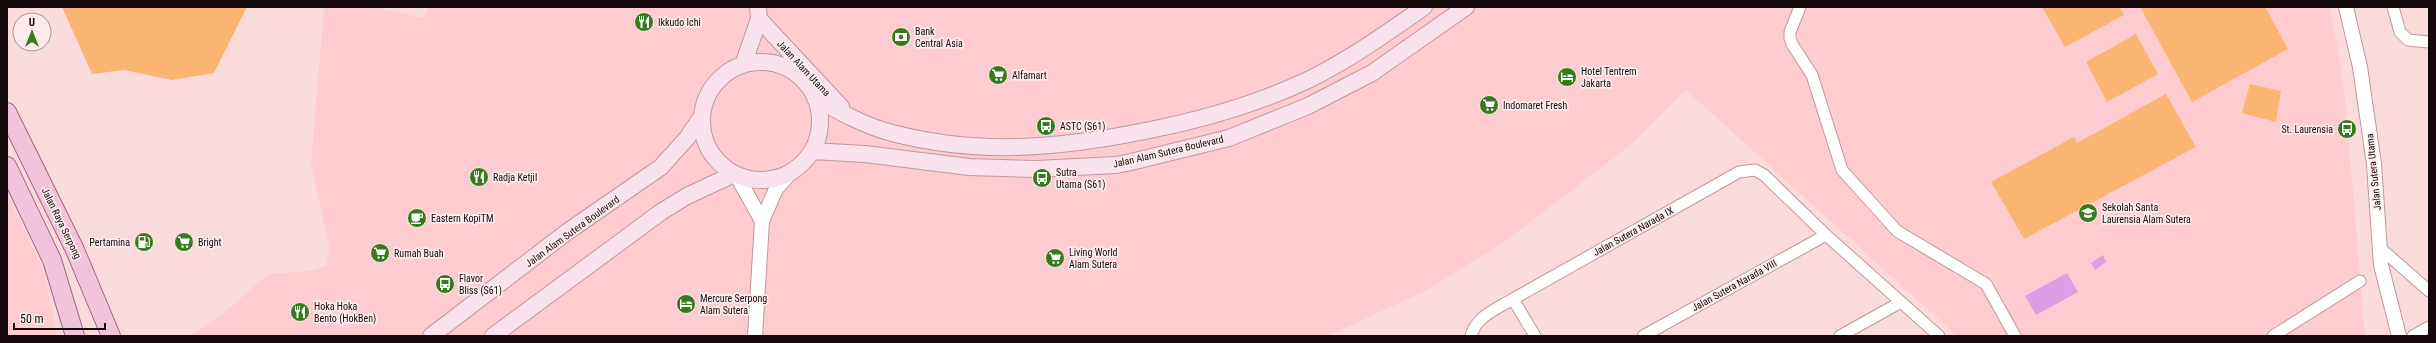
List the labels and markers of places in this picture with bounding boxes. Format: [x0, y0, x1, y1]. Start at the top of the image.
restaurant icon: Ikkudo Ichi [633, 11, 655, 33]
place label: Ikkudo Ichi [658, 17, 701, 28]
bank icon: Bank Central Asia [890, 26, 912, 48]
place label: Bank Central Asia [915, 26, 963, 49]
supermarket icon: Alfamart [987, 64, 1009, 86]
hotel icon: Hotel Tentrem Jakarta [1556, 66, 1578, 88]
place label: Hotel Tentrem Jakarta [1581, 66, 1637, 89]
place label: Alfamart [1012, 70, 1047, 81]
supermarket icon: Indomaret Fresh [1478, 94, 1500, 116]
place label: Indomaret Fresh [1503, 100, 1567, 111]
bus stop icon: ASTC (S61) [1035, 115, 1057, 137]
bus stop icon: St. Laurensia [2336, 118, 2358, 140]
place label: ASTC (S61) [1060, 121, 1105, 133]
place label: St. Laurensia [2281, 124, 2333, 135]
restaurant icon: Radja Ketjil [468, 166, 490, 188]
bus stop icon: Sutra Utama (S61) [1031, 167, 1053, 189]
place label: Sutra Utama (S61) [1056, 167, 1105, 191]
place label: Radja Ketjil [493, 172, 537, 183]
school or university icon: Sekolah Santa Laurensia Alam Sutera [2077, 202, 2099, 224]
place label: Sekolah Santa Laurensia Alam Sutera [2102, 202, 2191, 225]
cafe icon: Eastern KopiTM [406, 207, 428, 229]
place label: Eastern KopiTM [431, 213, 493, 224]
fuel station icon: Pertamina [133, 231, 155, 253]
supermarket icon: Bright [173, 231, 195, 253]
place label: Pertamina [89, 237, 130, 248]
place label: Bright [198, 237, 222, 248]
supermarket icon: Rumah Buah [369, 242, 391, 264]
supermarket icon: Living World Alam Sutera [1044, 247, 1066, 269]
place label: Living World Alam Sutera [1069, 247, 1118, 270]
place label: Rumah Buah [394, 248, 444, 259]
bus stop icon: Flavor Bliss (S61) [434, 273, 456, 295]
place label: Flavor Bliss (S61) [459, 273, 502, 297]
hotel icon: Mercure Serpong Alam Sutera [675, 293, 697, 315]
place label: Mercure Serpong Alam Sutera [700, 293, 767, 316]
restaurant icon: Hoka Hoka Bento (HokBen) [289, 301, 311, 323]
place label: Hoka Hoka Bento (HokBen) [314, 301, 376, 325]

